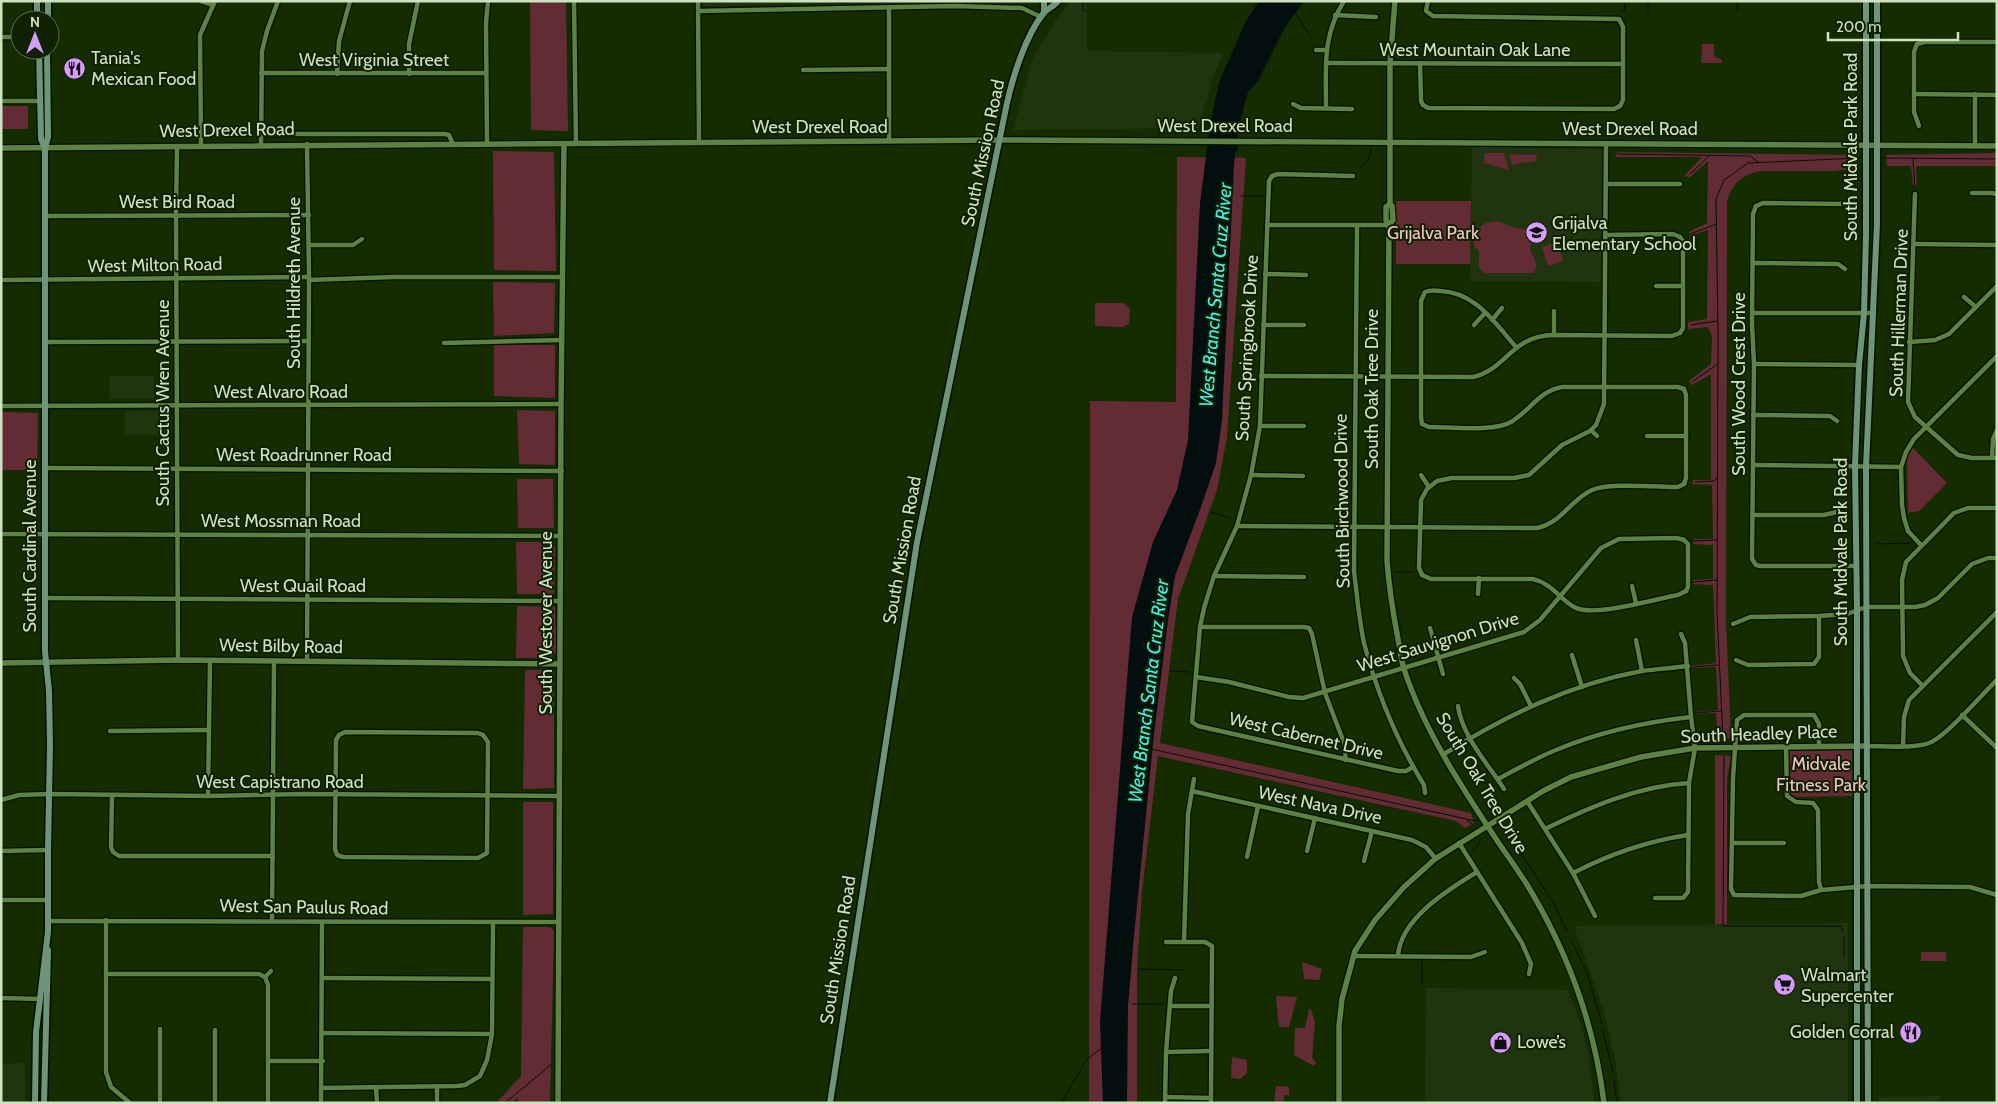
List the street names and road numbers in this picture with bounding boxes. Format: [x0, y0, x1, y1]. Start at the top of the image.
street label: West Mountain Oak Lane [1380, 39, 1570, 61]
street label: West Virginia Street [299, 49, 449, 71]
street label: South Midvale Park Road [1840, 53, 1862, 241]
street label: South Mission Road [957, 77, 1009, 229]
street label: West Drexel Road [1157, 115, 1293, 137]
street label: West Drexel Road [752, 116, 888, 138]
street label: West Drexel Road [159, 118, 295, 142]
street label: West Drexel Road [1562, 118, 1698, 140]
street label: West Bird Road [119, 191, 235, 213]
street label: South Hildreth Avenue [283, 197, 305, 369]
street label: South Hillerman Drive [1885, 229, 1913, 397]
street label: West Milton Road [88, 253, 222, 277]
street label: South Springbrook Drive [1231, 254, 1263, 442]
street label: South Wood Crest Drive [1728, 292, 1750, 476]
street label: South Cactus Wren Avenue [152, 300, 174, 506]
street label: South Oak Tree Drive [1361, 309, 1383, 469]
street label: West Alvaro Road [214, 381, 348, 403]
street label: South Birchwood Drive [1329, 414, 1355, 588]
street label: West Roadrunner Road [216, 444, 392, 466]
street label: South Midvale Park Road [1830, 458, 1852, 646]
street label: South Cardinal Avenue [19, 460, 41, 632]
street label: South Mission Road [878, 474, 926, 626]
street label: West Mossman Road [201, 510, 361, 532]
street label: South Westover Avenue [535, 531, 557, 715]
street label: West Quail Road [240, 575, 366, 597]
street label: West Sauvignon Drive [1355, 607, 1521, 677]
street label: West Bilby Road [219, 634, 343, 658]
street label: West Cabernet Drive [1227, 708, 1385, 764]
street label: South Oak Tree Drive [1431, 709, 1533, 857]
street label: South Headley Place [1680, 720, 1838, 748]
street label: West Capistrano Road [196, 771, 364, 793]
street label: West Nava Drive [1256, 781, 1384, 829]
street label: South Mission Road [815, 874, 861, 1026]
street label: West San Paulus Road [219, 895, 389, 919]

